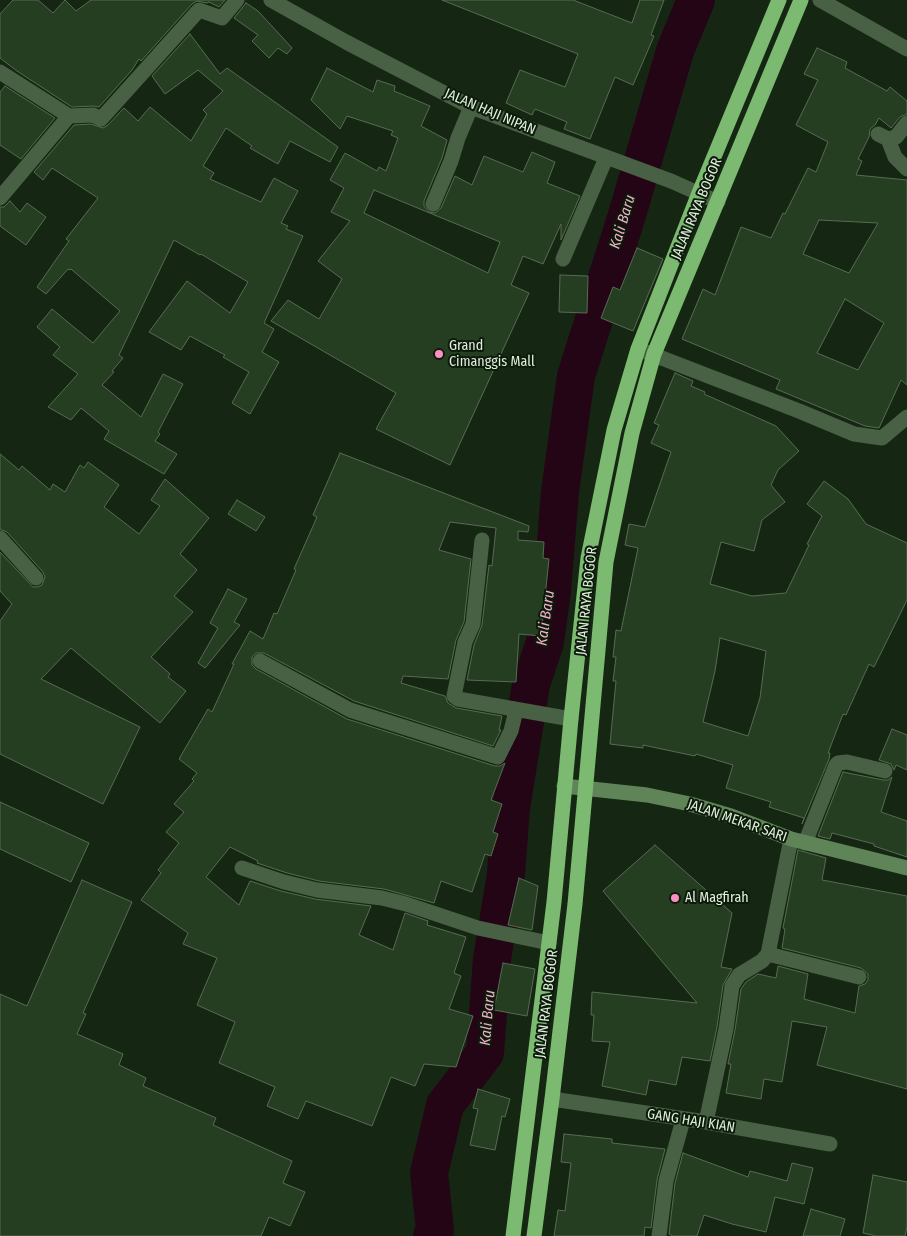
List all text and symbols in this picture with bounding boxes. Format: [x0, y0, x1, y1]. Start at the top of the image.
street label: JALAN HAJI NIPAN [442, 85, 538, 139]
street label: JALAN RAYA BOGOR [668, 156, 726, 262]
water label: Kali Baru [606, 193, 640, 251]
place label: Grand Cimanggis Mall [449, 338, 535, 371]
marker: Grand Cimanggis Mall [433, 348, 445, 360]
street label: JALAN RAYA BOGOR [573, 546, 601, 656]
water label: Kali Baru [533, 589, 559, 647]
street label: JALAN MEKAR SARI [685, 796, 789, 846]
place label: Al Magfirah [685, 890, 749, 906]
marker: Al Magfirah [669, 892, 681, 904]
street label: JALAN RAYA BOGOR [532, 949, 562, 1059]
water label: Kali Baru [477, 989, 499, 1047]
street label: GANG HAJI KIAN [646, 1106, 736, 1136]

